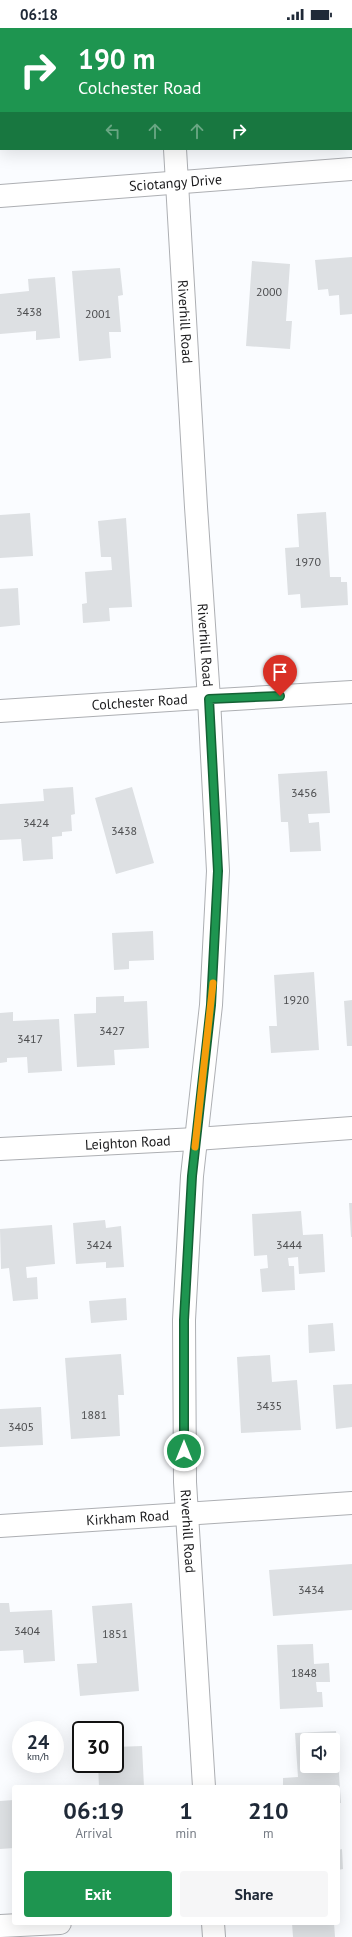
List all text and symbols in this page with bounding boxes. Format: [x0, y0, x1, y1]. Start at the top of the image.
text: 06:18 [20, 5, 58, 24]
text: 190 m [78, 40, 155, 77]
icon: right [12, 44, 64, 96]
text: Colchester Road [78, 76, 201, 99]
icon: left [102, 120, 124, 142]
icon: ahead [144, 120, 166, 142]
icon: ahead [186, 120, 208, 142]
icon: right [228, 120, 250, 142]
street label: Sciotangy Drive [128, 170, 223, 195]
street label: Riverhill Road [174, 279, 197, 364]
house number: 2000 [256, 284, 283, 299]
house number: 3438 [16, 304, 42, 319]
house number: 2001 [85, 306, 111, 321]
house number: 1970 [295, 554, 322, 569]
street label: Riverhill Road [194, 603, 217, 687]
pin [263, 655, 297, 696]
icon: arrive [269, 661, 291, 683]
street label: Colchester Road [91, 690, 188, 714]
house number: 3456 [291, 785, 317, 800]
house number: 3424 [23, 815, 50, 830]
house number: 3438 [111, 823, 137, 838]
house number: 1920 [283, 992, 310, 1007]
house number: 3427 [99, 1023, 125, 1038]
house number: 3417 [17, 1031, 43, 1046]
street label: Leighton Road [85, 1131, 171, 1154]
house number: 3424 [86, 1237, 113, 1252]
house number: 3444 [276, 1237, 303, 1252]
house number: 3435 [256, 1398, 282, 1413]
house number: 1881 [81, 1407, 107, 1422]
house number: 3405 [8, 1419, 34, 1434]
position arrow [163, 1430, 205, 1472]
street label: Riverhill Road [176, 1489, 200, 1573]
street label: Kirkham Road [86, 1506, 170, 1529]
house number: 3434 [298, 1582, 325, 1597]
house number: 3404 [14, 1623, 41, 1638]
house number: 1851 [102, 1626, 128, 1641]
house number: 1848 [291, 1665, 317, 1680]
speed limit sign: 30 [72, 1721, 124, 1773]
text: 24 [27, 1729, 49, 1755]
map controls [300, 1733, 340, 1773]
button: sound [300, 1733, 340, 1773]
text: km/h [27, 1750, 49, 1763]
text: 06:19 [63, 1795, 124, 1826]
text: 1 [179, 1795, 193, 1826]
text: 210 [248, 1795, 289, 1826]
text: Arrival [76, 1825, 112, 1842]
text: min [175, 1825, 197, 1842]
text: m [263, 1825, 274, 1842]
button: Exit [24, 1871, 172, 1917]
button: Share [180, 1871, 328, 1917]

